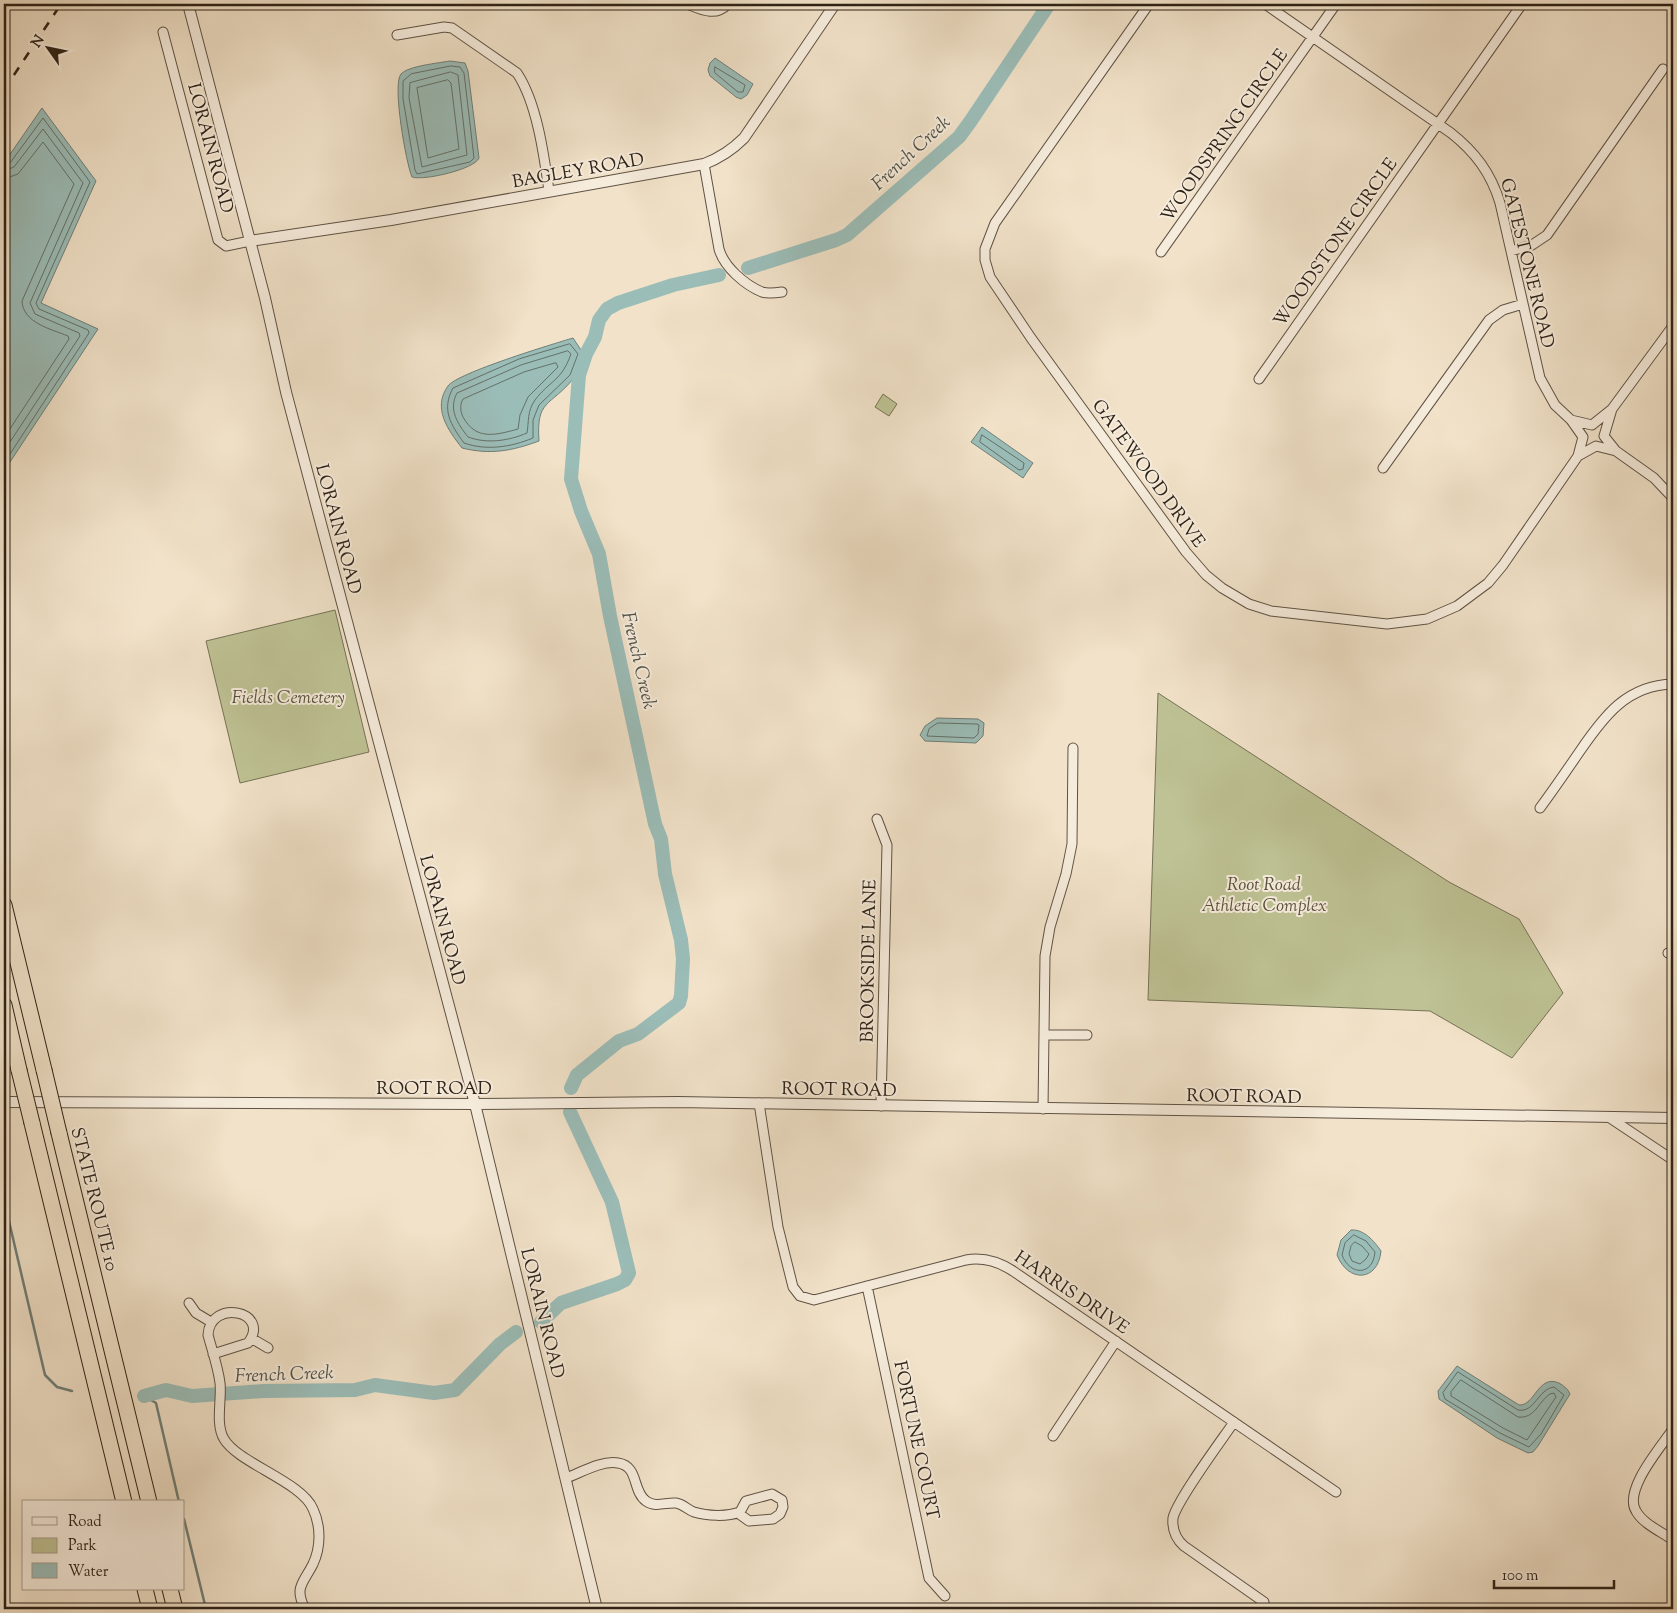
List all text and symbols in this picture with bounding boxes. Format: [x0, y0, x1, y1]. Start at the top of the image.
north arrow [22, 22, 72, 72]
text: N [27, 32, 50, 52]
street label: WOODSPRING CIRCLE [1156, 44, 1296, 228]
street label: LORAIN ROAD [179, 81, 239, 216]
water label: French Creek [866, 110, 957, 197]
street label: BAGLEY ROAD [510, 148, 646, 196]
street label: WOODSTONE CIRCLE [1268, 153, 1405, 333]
street label: GATESTONE ROAD [1492, 176, 1560, 351]
street label: GATEWOOD DRIVE [1085, 394, 1210, 554]
street label: LORAIN ROAD [307, 462, 367, 597]
water label: French Creek [613, 609, 662, 712]
park label: Fields Cemetery [231, 686, 345, 712]
street label: LORAIN ROAD [411, 853, 471, 988]
park label: Root Road Athletic Complex [1201, 873, 1327, 920]
street label: BROOKSIDE LANE [856, 879, 884, 1043]
street label: ROOT ROAD [376, 1077, 492, 1103]
street label: ROOT ROAD [781, 1077, 897, 1105]
street label: ROOT ROAD [1186, 1084, 1302, 1112]
street label: STATE ROUTE 10 [63, 1125, 124, 1274]
street label: LORAIN ROAD [512, 1246, 570, 1381]
street label: HARRIS DRIVE [1008, 1246, 1134, 1342]
street label: FORTUNE COURT [886, 1359, 945, 1522]
water label: French Creek [234, 1360, 334, 1391]
legend [22, 1500, 185, 1590]
text: Road [68, 1512, 102, 1533]
text: Park [68, 1536, 97, 1557]
scale bar [1494, 1558, 1614, 1590]
text: Water [68, 1562, 109, 1583]
text: 100 m [1502, 1566, 1539, 1587]

